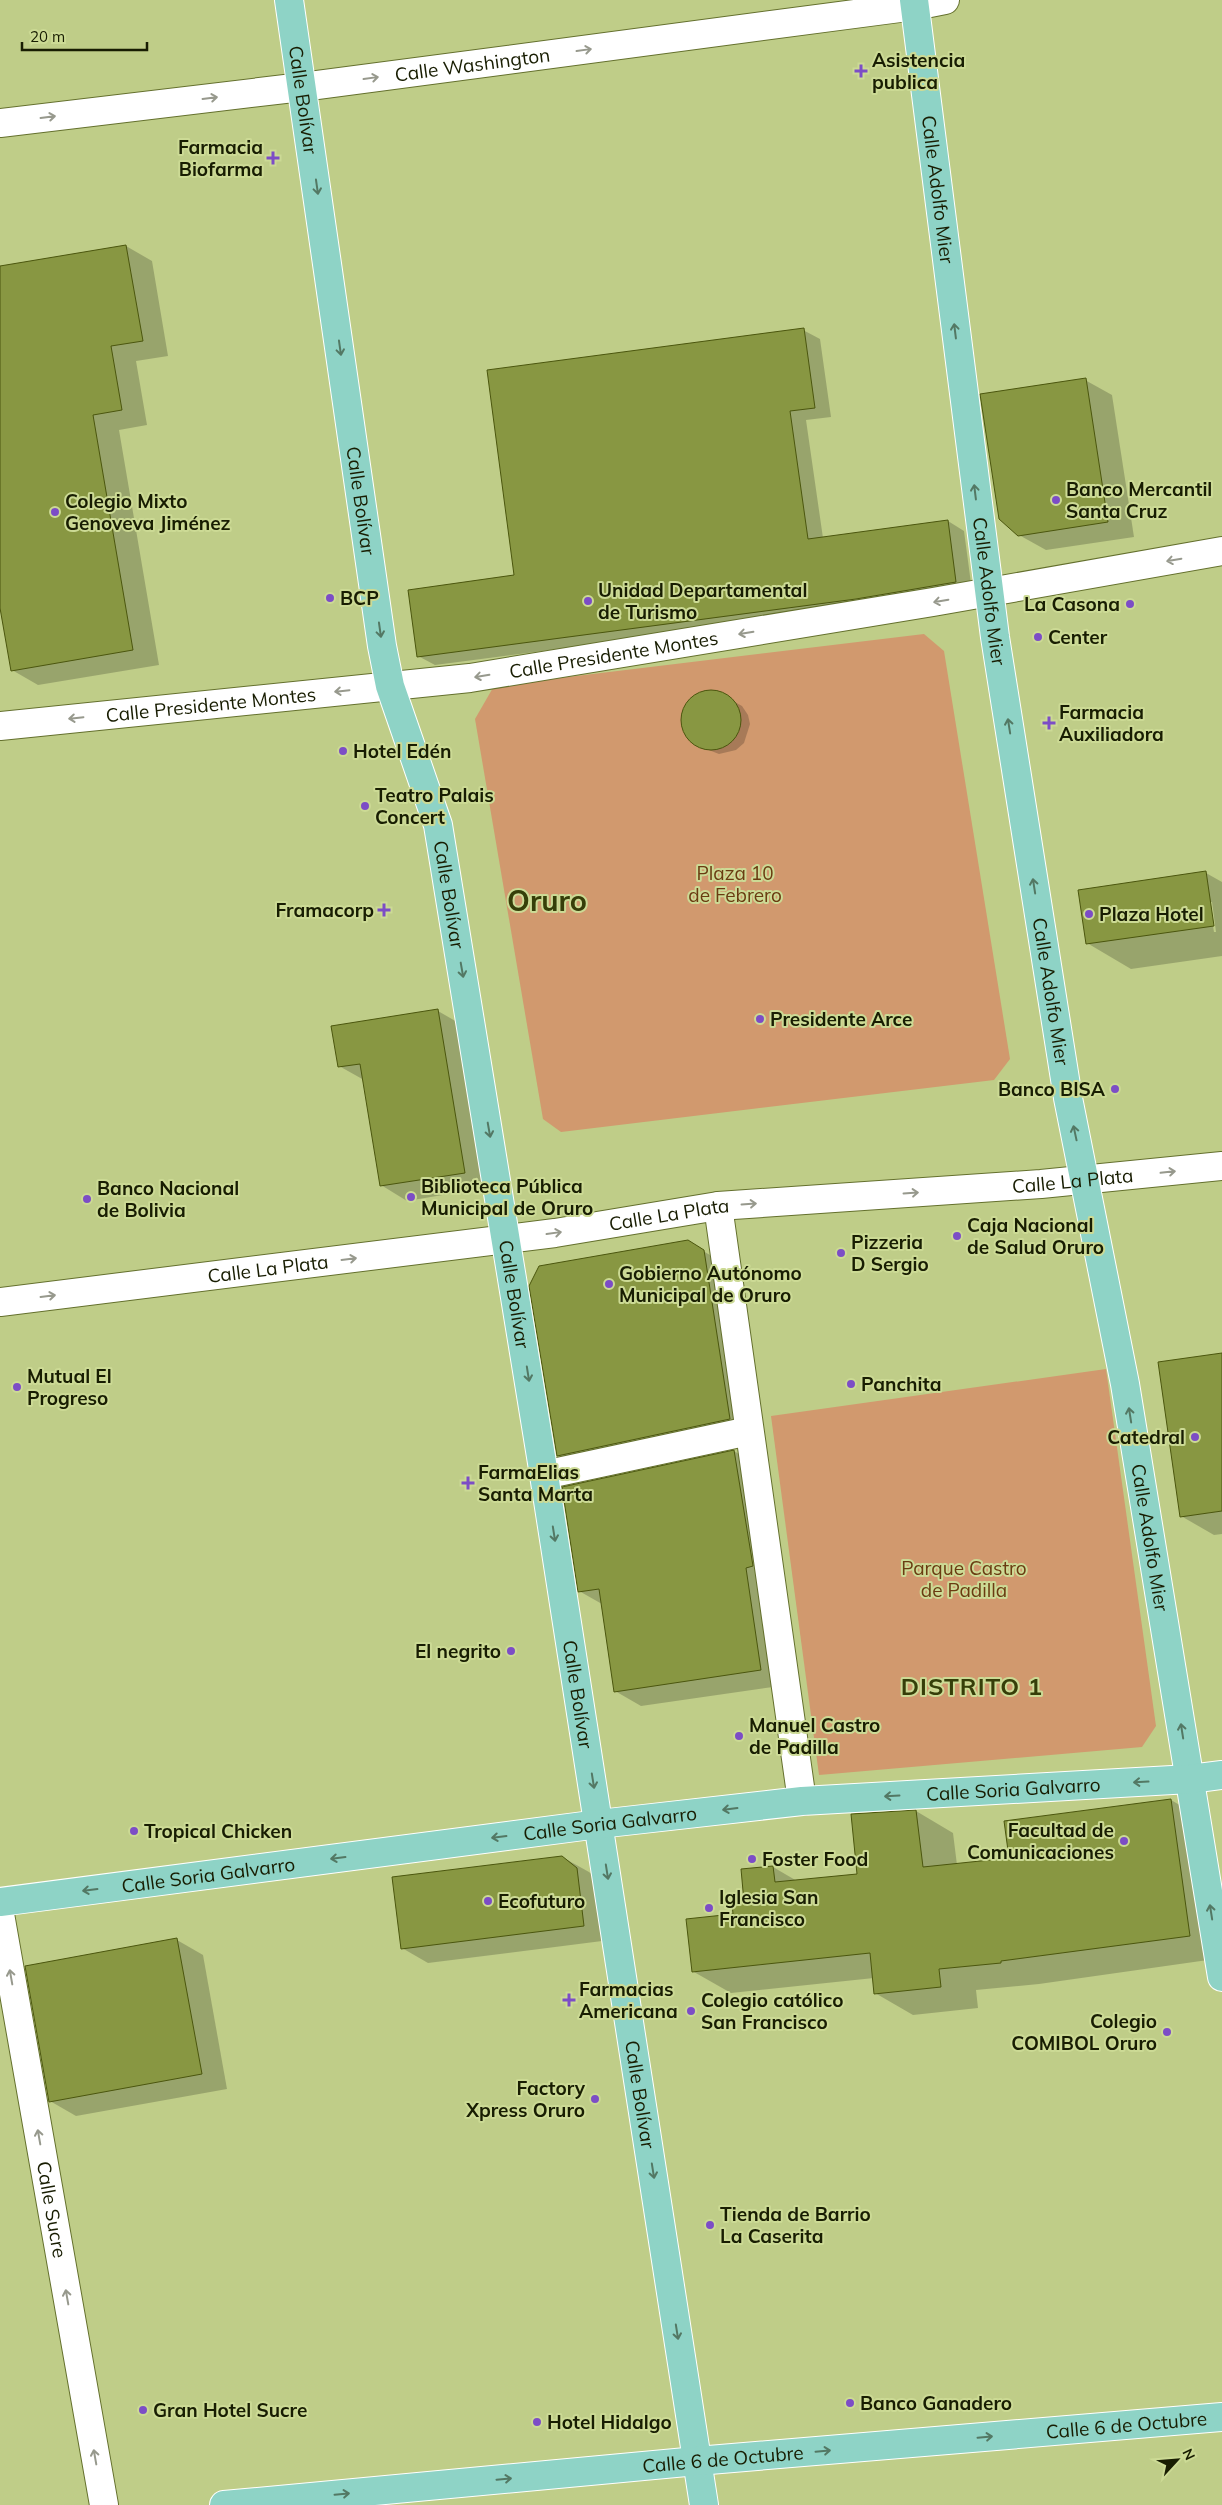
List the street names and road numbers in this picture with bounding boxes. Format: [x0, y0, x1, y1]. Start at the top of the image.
street label: Calle Washington [393, 42, 551, 87]
street label: Calle Bolívar [284, 44, 323, 156]
street label: Calle Adolfo Mier [917, 114, 959, 265]
street label: Calle Bolívar [341, 445, 381, 557]
street label: Calle Adolfo Mier [968, 516, 1011, 667]
street label: Calle Presidente Montes [507, 625, 720, 683]
street label: Calle Presidente Montes [105, 682, 317, 727]
street label: Calle Bolívar [429, 839, 470, 951]
street label: Calle Adolfo Mier [1028, 916, 1075, 1067]
street label: Calle La Plata [1011, 1163, 1134, 1198]
street label: Calle La Plata [607, 1193, 730, 1236]
street label: Calle Bolívar [494, 1238, 535, 1350]
street label: Calle La Plata [206, 1249, 330, 1288]
street label: Calle Adolfo Mier [1126, 1462, 1174, 1613]
street label: Calle Bolívar [558, 1638, 598, 1750]
street label: Calle Soria Galvarro [925, 1772, 1101, 1806]
street label: Calle Soria Galvarro [522, 1801, 698, 1846]
street label: Calle Soria Galvarro [120, 1852, 296, 1898]
street label: Calle Bolívar [620, 2039, 661, 2151]
street label: Calle Sucre [32, 2159, 72, 2260]
street label: Calle 6 de Octubre [1045, 2406, 1208, 2444]
street label: Calle 6 de Octubre [641, 2440, 804, 2478]

